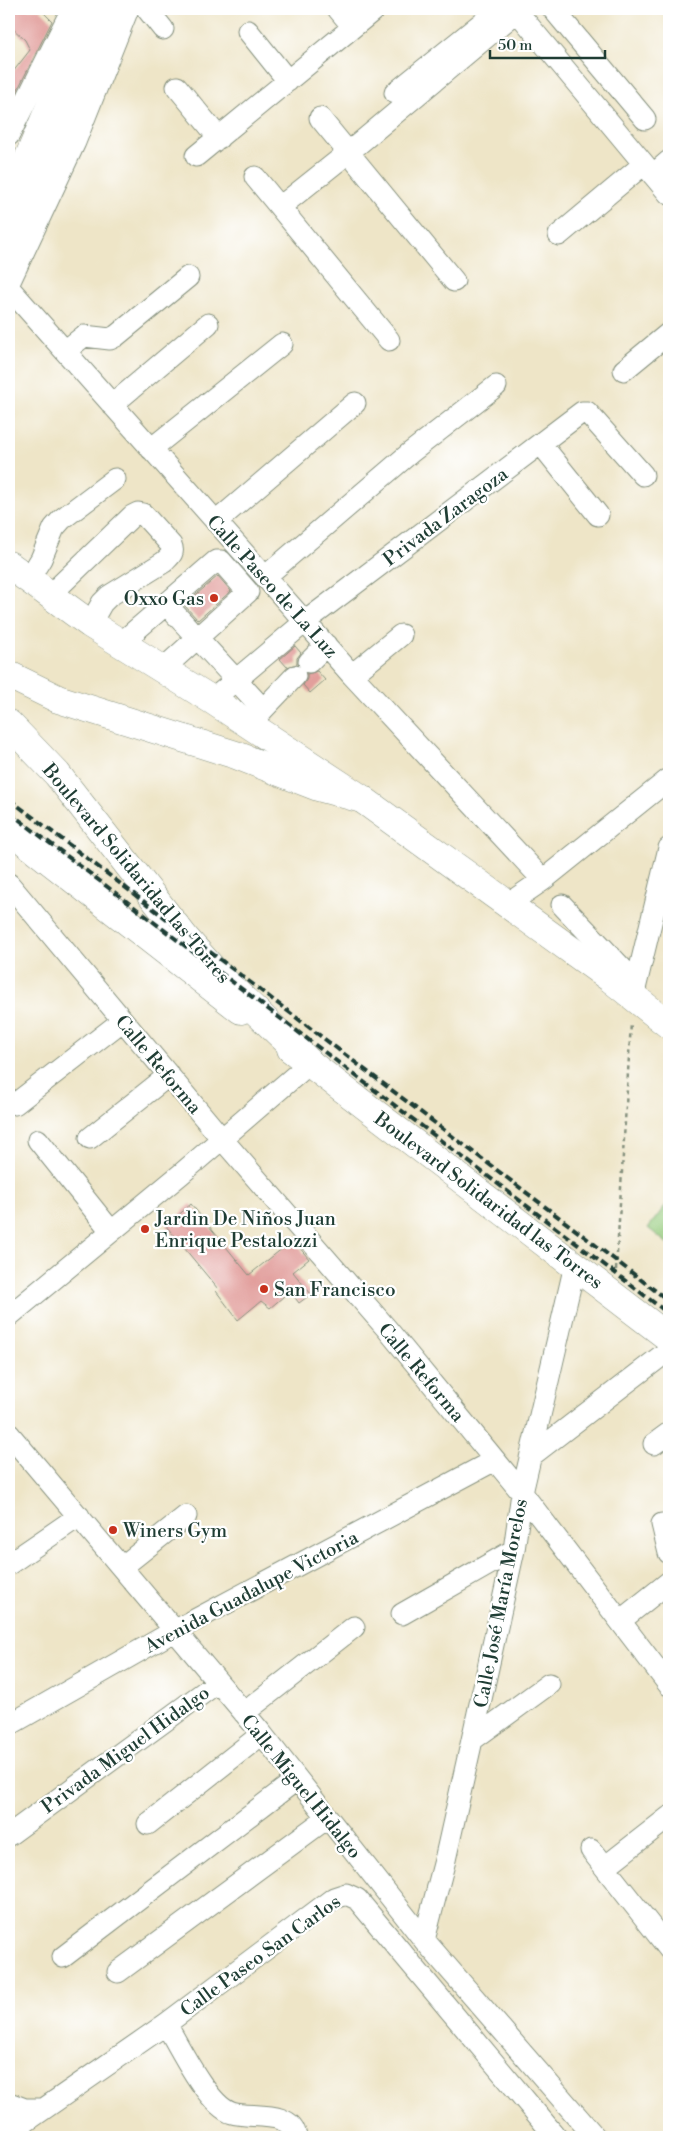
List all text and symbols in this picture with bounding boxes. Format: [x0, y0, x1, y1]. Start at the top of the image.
scale bar [490, 28, 606, 60]
text: 50 m [498, 36, 532, 55]
street label: Privada Zaragoza [378, 462, 513, 572]
street label: Calle Paseo de La Luz [202, 510, 343, 663]
place label: Oxxo Gas [124, 587, 204, 611]
marker: Oxxo Gas [208, 592, 220, 604]
street label: Boulevard Solidaridad las Torres [36, 758, 235, 989]
street label: Calle Reforma [110, 1010, 207, 1119]
street label: Boulevard Solidaridad las Torres [369, 1106, 607, 1295]
place label: Jardin De Niños Juan Enrique Pestalozzi [154, 1207, 336, 1253]
marker: Jardin De Niños Juan Enrique Pestalozzi [139, 1223, 151, 1235]
place label: San Francisco [274, 1278, 396, 1302]
marker: San Francisco [258, 1283, 270, 1295]
street label: Calle Reforma [373, 1318, 470, 1427]
street label: Calle José María Morelos [469, 1497, 533, 1710]
place label: Winers Gym [122, 1519, 227, 1543]
marker: Winers Gym [107, 1524, 119, 1536]
street label: Avenida Guadalupe Victoria [140, 1525, 363, 1659]
street label: Privada Miguel Hidalgo [37, 1681, 214, 1819]
street label: Calle Miguel Hidalgo [236, 1710, 367, 1863]
street label: Calle Paseo San Carlos [176, 1890, 346, 2022]

